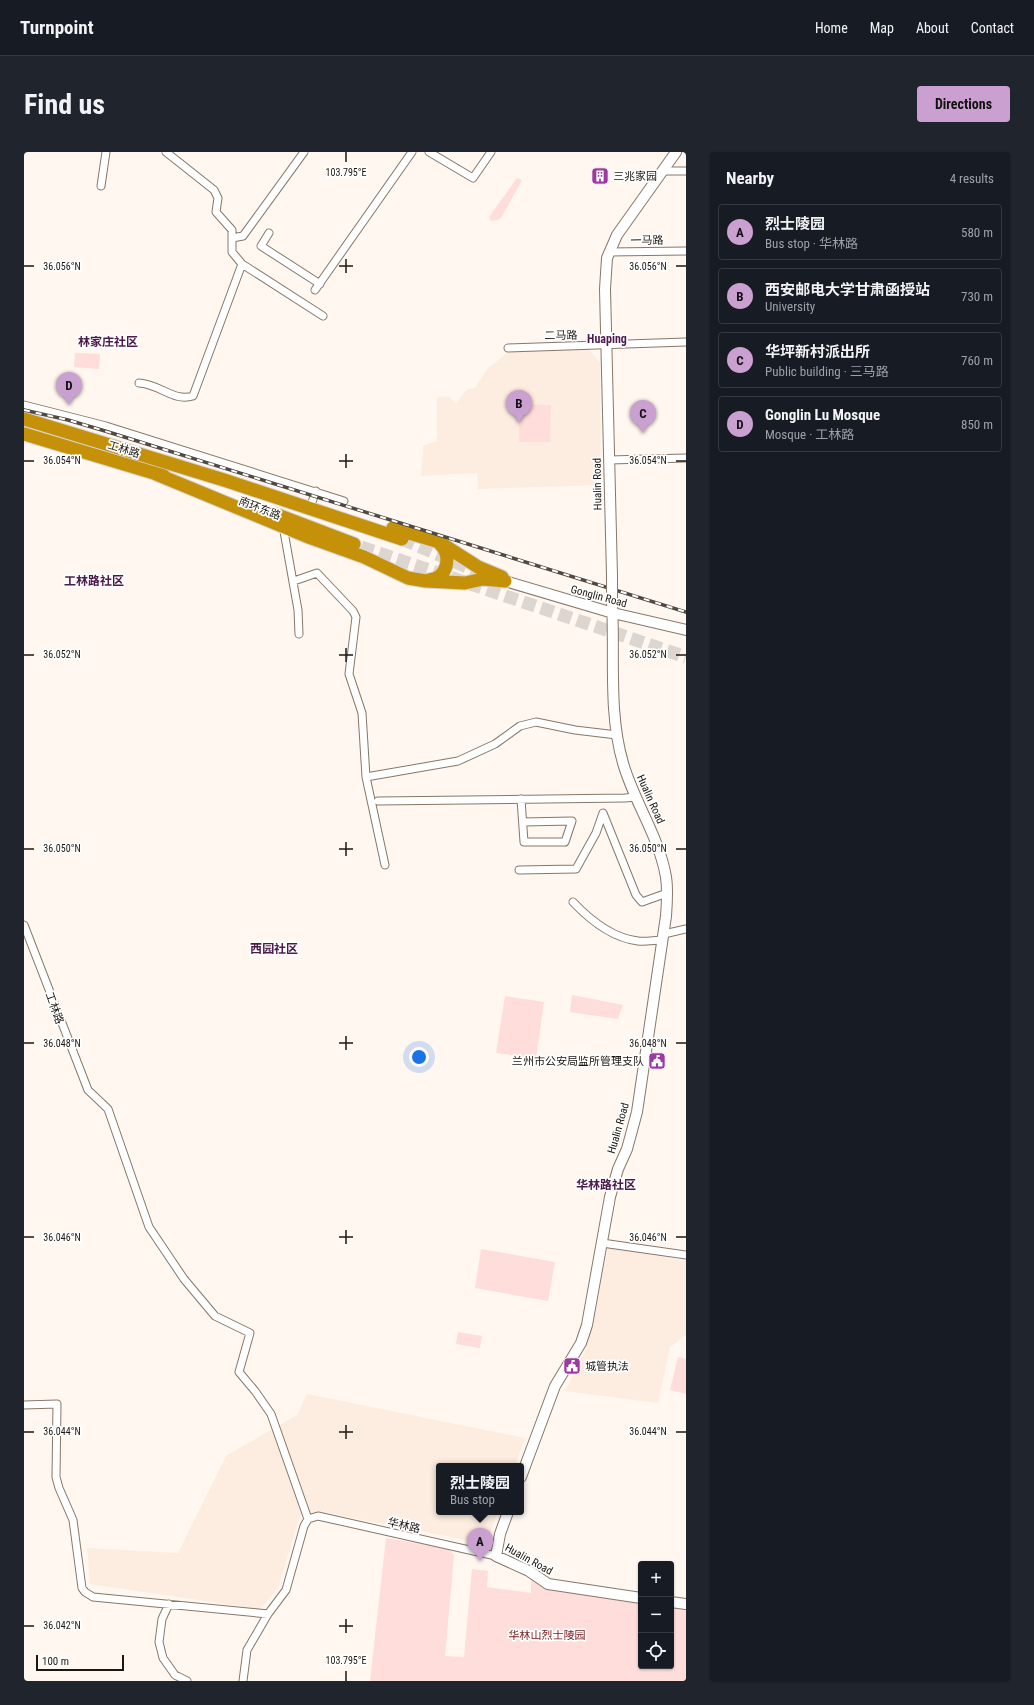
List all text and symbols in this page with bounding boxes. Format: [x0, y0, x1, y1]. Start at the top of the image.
text: Turnpoint [20, 16, 94, 39]
text: Home [815, 20, 848, 36]
text: Map [870, 20, 894, 36]
text: About [916, 20, 949, 36]
text: Contact [971, 20, 1014, 36]
button: Directions [917, 86, 1010, 122]
text: Find us [24, 88, 105, 121]
building icon: 三兆家园 [590, 166, 610, 186]
text: 103.795°E [326, 167, 367, 178]
text: Nearby [726, 168, 774, 188]
place label: 三兆家园 [613, 170, 657, 183]
text: 4 results [950, 171, 994, 186]
text: 烈士陵园 [765, 215, 825, 233]
text: A [736, 225, 744, 240]
text: 580 m [961, 225, 993, 240]
street label: 一马路 [630, 234, 664, 247]
text: Bus stop · 华林路 [765, 236, 858, 251]
text: 36.056°N [43, 261, 81, 272]
text: 36.056°N [629, 261, 667, 272]
text: 西安邮电大学甘肃函授站 [765, 281, 930, 299]
text: B [736, 289, 744, 304]
text: 730 m [961, 289, 993, 304]
text: University [765, 299, 815, 314]
street label: 二马路 [544, 329, 578, 342]
district label: Huaping [587, 332, 627, 346]
district label: 林家庄社区 [78, 335, 138, 349]
text: 华坪新村派出所 [765, 343, 870, 361]
text: C [736, 353, 744, 368]
text: 760 m [961, 353, 993, 368]
text: Public building · 三马路 [765, 364, 889, 379]
pin: D [56, 372, 82, 405]
pin: B [506, 390, 532, 423]
pin: C [630, 400, 656, 433]
text: Gonglin Lu Mosque [765, 406, 880, 424]
text: D [736, 417, 744, 432]
text: 850 m [961, 417, 993, 432]
text: Mosque · 工林路 [765, 427, 854, 442]
street label: 工林路 [106, 438, 142, 461]
text: 36.054°N [43, 455, 81, 466]
text: 36.054°N [629, 455, 667, 466]
street label: Hualin Road [591, 458, 604, 510]
street label: 南环东路 [237, 495, 283, 522]
district label: 工林路社区 [64, 574, 124, 588]
street label: Gonglin Road [569, 583, 628, 610]
text: 36.052°N [43, 649, 81, 660]
text: 36.052°N [629, 649, 667, 660]
street label: Hualin Road [634, 773, 667, 826]
text: 36.050°N [43, 843, 81, 854]
text: 36.050°N [629, 843, 667, 854]
district label: 西园社区 [250, 942, 298, 956]
street label: 工林路 [43, 990, 66, 1026]
text: 36.048°N [43, 1038, 81, 1049]
text: 36.048°N [629, 1038, 667, 1049]
your location [409, 1047, 429, 1067]
public building icon: 兰州市公安局监所管理支队 [647, 1051, 667, 1071]
place label: 兰州市公安局监所管理支队 [512, 1055, 644, 1068]
street label: Hualin Road [605, 1101, 632, 1155]
district label: 华林路社区 [576, 1178, 636, 1192]
text: 36.046°N [43, 1232, 81, 1243]
text: 36.046°N [629, 1232, 667, 1243]
public building icon: 城管执法 [562, 1356, 582, 1376]
place label: 城管执法 [585, 1360, 629, 1373]
text: 36.044°N [43, 1426, 81, 1437]
text: 36.044°N [629, 1426, 667, 1437]
popup [436, 1463, 524, 1515]
text: 烈士陵园 [450, 1474, 510, 1492]
text: Bus stop [450, 1492, 495, 1507]
street label: 华林路 [386, 1515, 421, 1536]
pin: A [467, 1528, 493, 1561]
street label: Hualin Road [503, 1541, 555, 1578]
map controls [638, 1561, 674, 1669]
button: + [638, 1561, 674, 1597]
button: − [638, 1597, 674, 1633]
text: 36.042°N [43, 1620, 81, 1631]
park label: 华林山烈士陵园 [509, 1629, 586, 1642]
button: locate [638, 1633, 674, 1669]
scale bar [36, 1653, 124, 1672]
text: 100 m [42, 1655, 69, 1668]
text: 103.795°E [326, 1655, 367, 1666]

